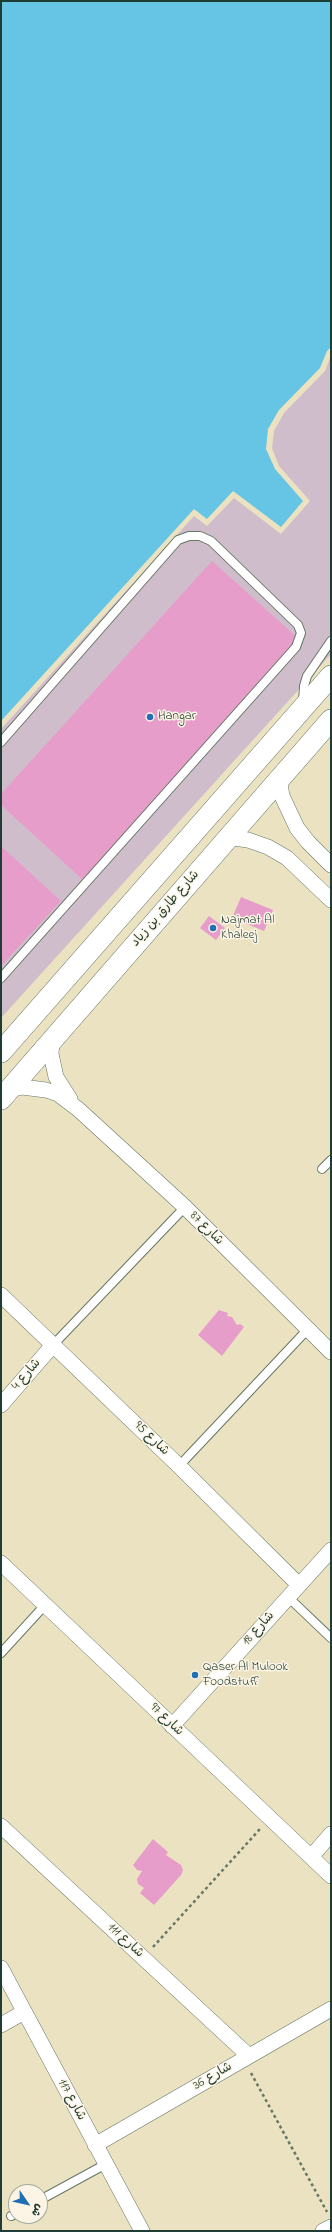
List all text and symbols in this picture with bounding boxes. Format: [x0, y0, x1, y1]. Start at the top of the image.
place label: Hangar [158, 709, 196, 725]
marker: Hangar [145, 712, 155, 722]
street label: شارع طارق بن زياد [129, 868, 203, 950]
place label: Najmat Al Khaleej [221, 913, 274, 944]
marker: Najmat Al Khaleej [208, 923, 218, 933]
street label: شارع 87 [186, 1209, 226, 1249]
street label: شارع 4 [9, 1356, 45, 1394]
street label: شارع 95 [130, 1419, 172, 1459]
street label: شارع 18 [240, 1609, 278, 1649]
place label: Qaser Al Mulook Foodstuff [203, 1660, 288, 1691]
marker: Qaser Al Mulook Foodstuff [190, 1670, 200, 1680]
street label: شارع 97 [146, 1700, 186, 1740]
street label: شارع 111 [104, 1920, 146, 1962]
street label: شارع 36 [191, 2060, 235, 2094]
street label: شارع 117 [54, 2076, 88, 2124]
north arrow [8, 2184, 48, 2224]
text: ش [27, 2201, 47, 2220]

